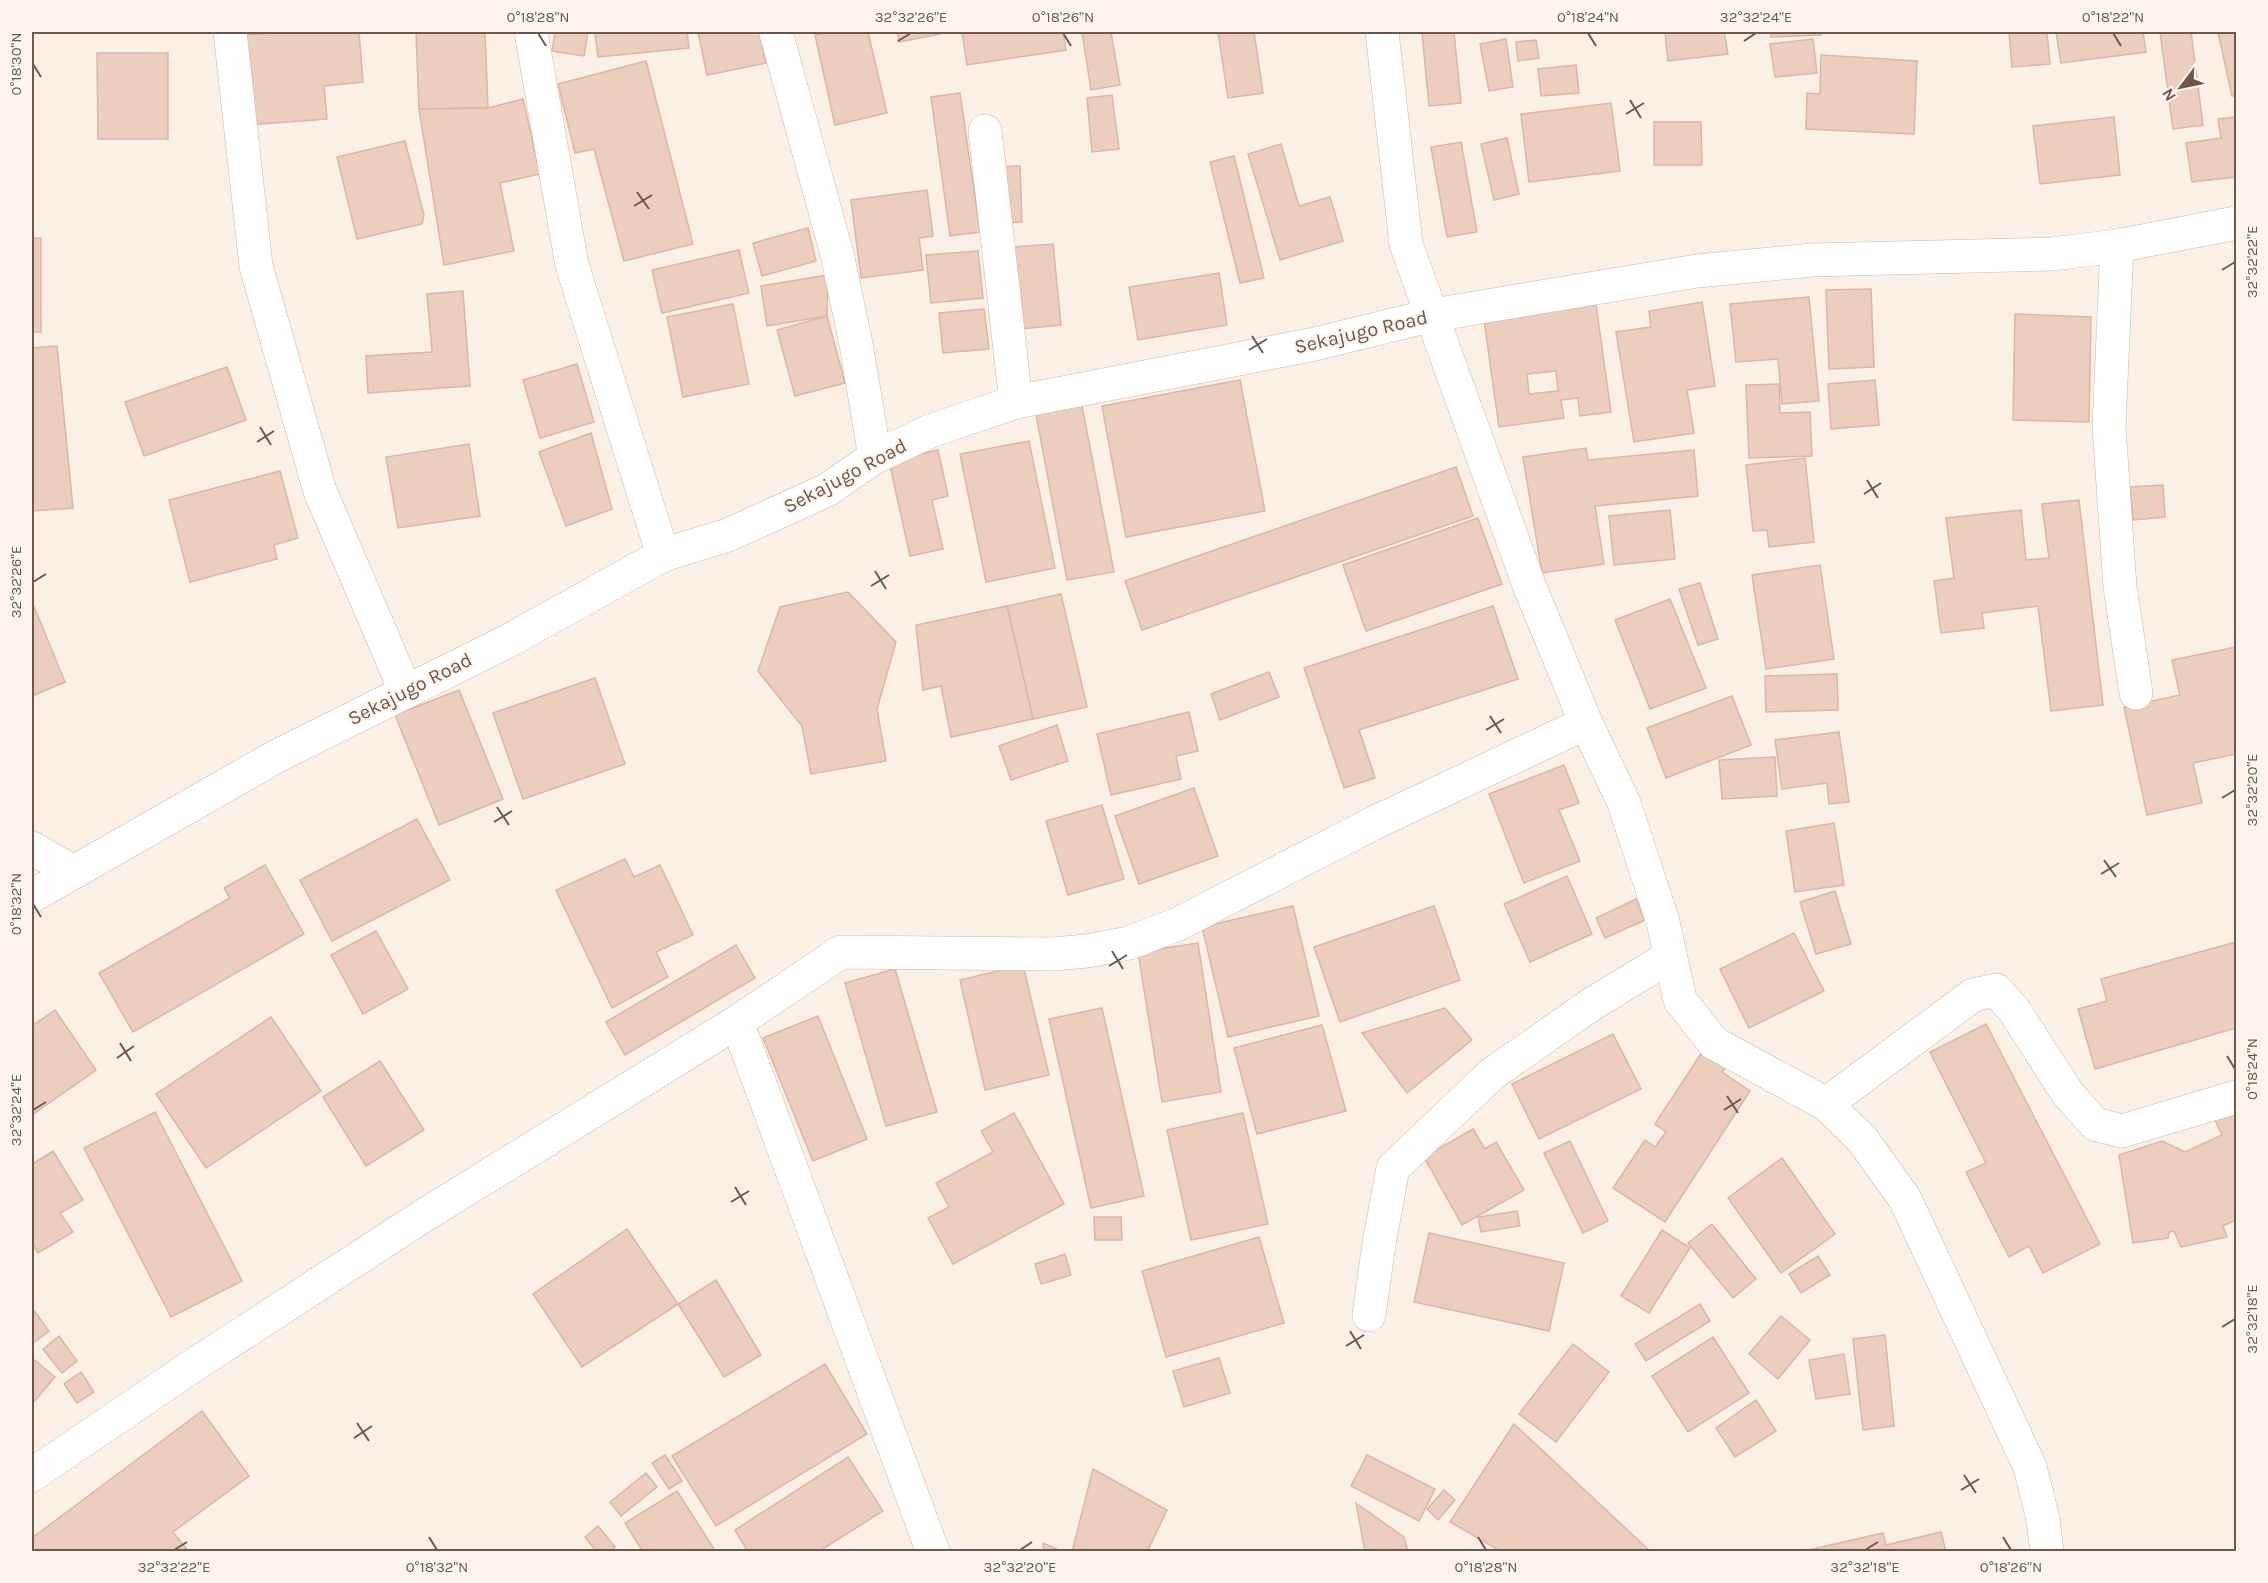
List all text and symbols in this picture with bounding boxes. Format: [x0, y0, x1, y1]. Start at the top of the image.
text: 0°18'28"N [507, 8, 569, 26]
text: 32°32'26"E [875, 8, 947, 26]
text: 0°18'26"N [1032, 8, 1094, 26]
text: 0°18'24"N [1557, 8, 1619, 26]
text: 32°32'24"E [1720, 8, 1792, 26]
text: 0°18'22"N [2082, 8, 2144, 26]
text: 0°18'30"N [7, 33, 25, 95]
north arrow [2151, 57, 2211, 117]
text: N [2158, 85, 2180, 105]
text: 32°32'22"E [2243, 226, 2261, 298]
street label: Sekajugo Road [1292, 305, 1430, 359]
street label: Sekajugo Road [780, 434, 910, 518]
text: 32°32'26"E [7, 546, 25, 618]
street label: Sekajugo Road [344, 648, 476, 730]
text: 32°32'20"E [2243, 754, 2261, 826]
text: 0°18'32"N [7, 873, 25, 935]
text: 0°18'24"N [2243, 1038, 2261, 1100]
text: 32°32'24"E [7, 1074, 25, 1146]
text: 32°32'18"E [2243, 1284, 2261, 1354]
text: 32°32'22"E [138, 1558, 210, 1576]
text: 0°18'32"N [406, 1558, 468, 1576]
text: 32°32'20"E [984, 1558, 1056, 1576]
text: 0°18'28"N [1455, 1558, 1517, 1576]
text: 32°32'18"E [1830, 1558, 1900, 1576]
text: 0°18'26"N [1980, 1558, 2042, 1576]

